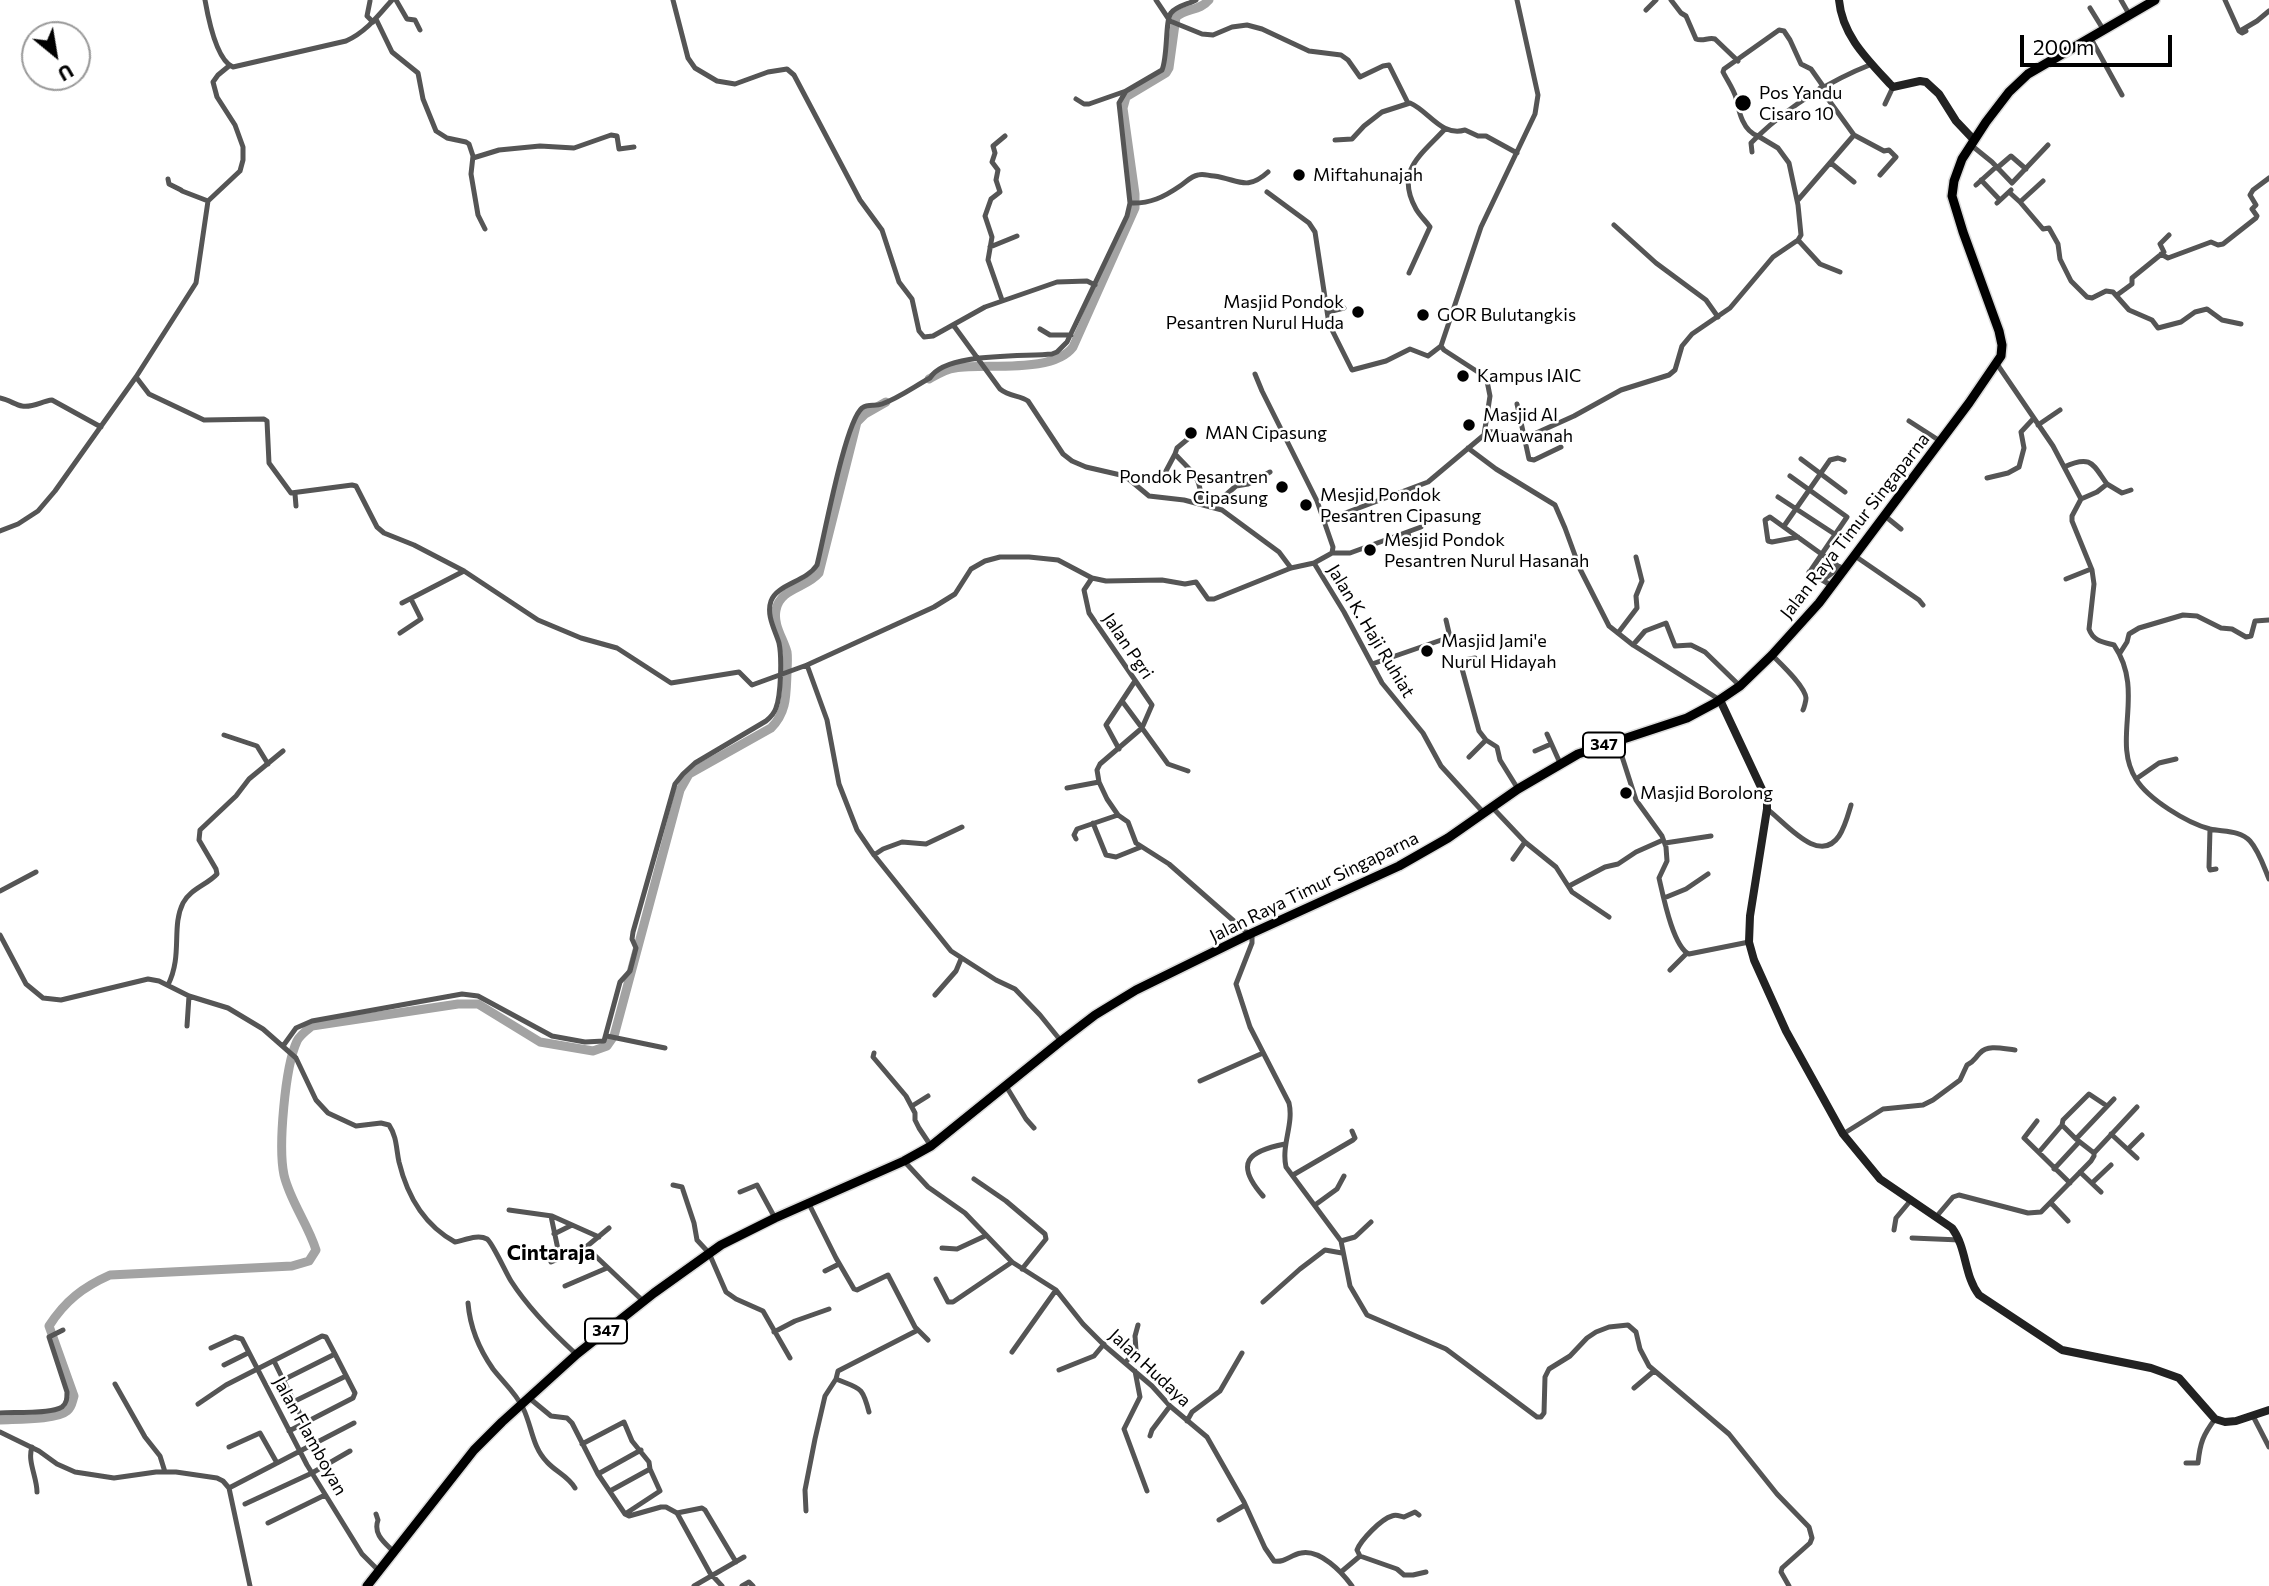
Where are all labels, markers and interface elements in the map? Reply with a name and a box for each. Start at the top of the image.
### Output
north arrow [21,21,91,91]
scale bar [2024,21,2176,65]
text: 200 m [2033,34,2094,59]
text: U [54,59,77,86]
place label: Pos Yandu Cisaro 10 [1759,82,1842,124]
marker: Pos Yandu Cisaro 10 [1733,93,1753,113]
place label: Miftahunajah [1313,164,1423,186]
marker: Miftahunajah [1291,167,1307,183]
place label: Masjid Pondok Pesantren Nurul Huda [1166,291,1344,334]
marker: Masjid Pondok Pesantren Nurul Huda [1350,304,1366,320]
place label: GOR Bulutangkis [1437,304,1576,326]
marker: GOR Bulutangkis [1415,307,1431,323]
place label: Kampus IAIC [1477,365,1581,387]
marker: Kampus IAIC [1455,368,1471,384]
place label: Masjid Al Muawanah [1483,404,1573,446]
marker: Masjid Al Muawanah [1461,417,1477,433]
place label: MAN Cipasung [1205,422,1327,444]
marker: MAN Cipasung [1183,425,1199,441]
street label: Jalan Raya Timur Singaparna [1776,429,1934,623]
place label: Pondok Pesantren Cipasung [1119,466,1268,508]
marker: Pondok Pesantren Cipasung [1274,479,1290,495]
place label: Mesjid Pondok Pesantren Cipasung [1320,484,1481,526]
marker: Mesjid Pondok Pesantren Cipasung [1298,497,1314,513]
place label: Mesjid Pondok Pesantren Nurul Hasanah [1384,529,1589,572]
marker: Mesjid Pondok Pesantren Nurul Hasanah [1362,542,1378,558]
street label: Jalan K. Haji Ruhiat [1323,561,1419,701]
street label: Jalan Pgri [1098,609,1158,683]
place label: Masjid Jami'e Nurul Hidayah [1441,630,1556,672]
marker: Masjid Jami'e Nurul Hidayah [1419,643,1435,659]
road number: 347 [1583,732,1625,758]
place label: Masjid Borolong [1640,782,1773,804]
marker: Masjid Borolong [1618,785,1634,801]
street label: Jalan Raya Timur Singaparna [1206,827,1422,947]
district label: Cintaraja [507,1240,595,1266]
road number: 347 [585,1318,627,1344]
street label: Jalan Hudaya [1105,1325,1195,1411]
street label: Jalan Flamboyan [268,1373,352,1499]

